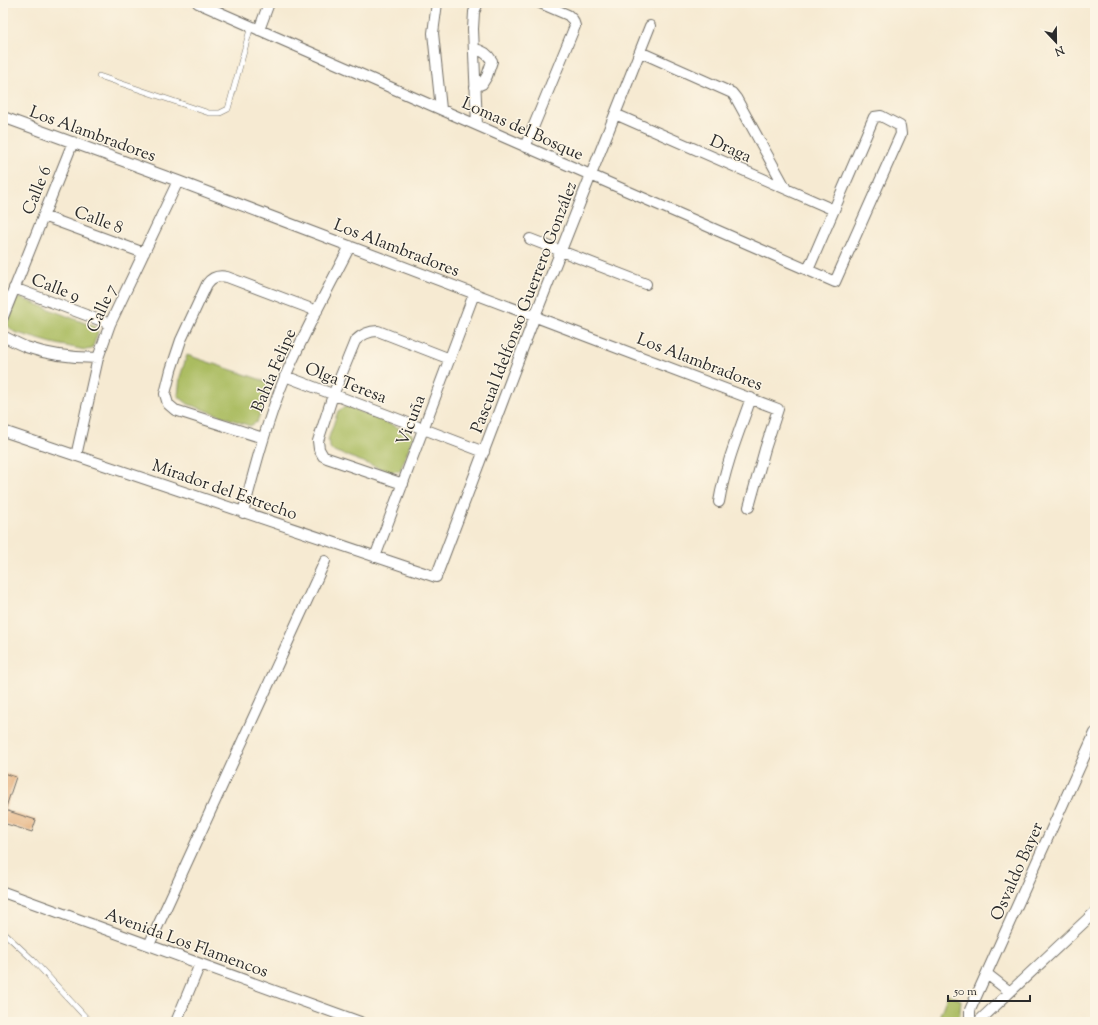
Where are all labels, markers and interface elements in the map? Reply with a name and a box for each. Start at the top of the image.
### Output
north arrow [1036,22,1076,62]
text: N [1052,41,1067,59]
street label: Lomas del Bosque [457,92,587,167]
street label: Los Alambradores [26,101,159,169]
street label: Draga [705,130,755,170]
street label: Calle 6 [17,163,58,219]
street label: Pascual Idelfonso Guerrero González [466,178,584,437]
street label: Calle 8 [70,201,126,241]
street label: Los Alambradores [330,214,463,284]
street label: Calle 9 [27,269,83,309]
street label: Calle 7 [82,280,124,337]
street label: Bahía Felipe [246,325,303,416]
street label: Los Alambradores [633,328,766,398]
street label: Olga Teresa [301,357,390,411]
street label: Vicuña [391,392,433,450]
street label: Mirador del Estrecho [148,455,300,527]
street label: Osvaldo Bayer [985,818,1051,925]
street label: Avenida Los Flamencos [101,903,272,985]
scale bar [948,977,1030,1003]
text: 50 m [953,983,977,1001]

